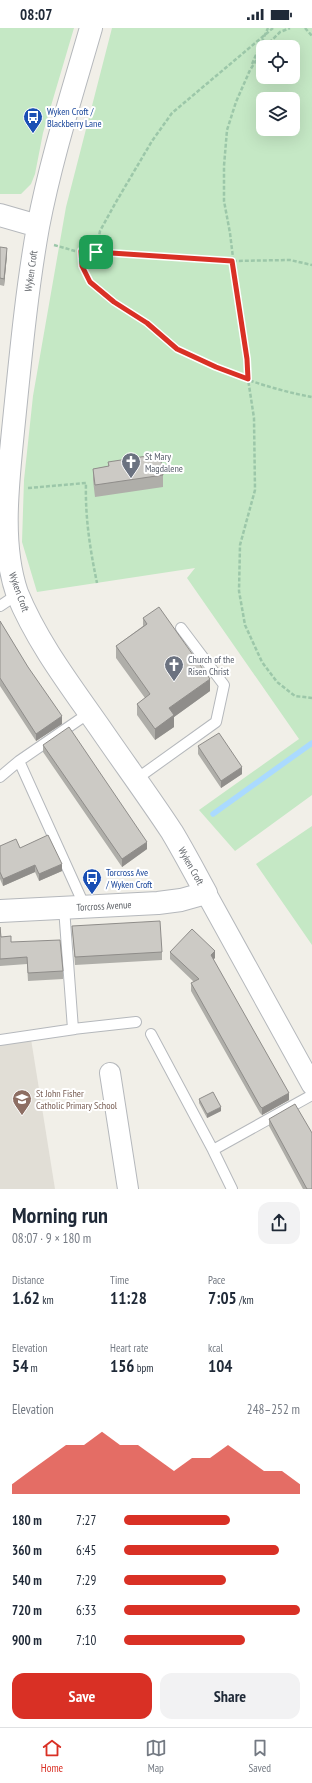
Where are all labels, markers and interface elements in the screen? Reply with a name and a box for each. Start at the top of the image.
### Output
text: 08:07 [20,5,52,24]
map controls [256,40,300,136]
button: locate [256,40,300,84]
button: layers [256,92,300,136]
place label: Wyken Croft / Blackberry Lane [47,105,102,130]
bus stop icon: Wyken Croft / Blackberry Lane [22,106,44,134]
pin [79,235,113,269]
icon: arrive [85,241,107,263]
street label: Wyken Croft [22,249,40,292]
place label: St Mary Magdalene [145,450,183,475]
church icon: St Mary Magdalene [120,451,142,479]
street label: Wyken Croft [6,570,32,614]
place label: Church of the Risen Christ [188,653,234,678]
church icon: Church of the Risen Christ [163,654,185,682]
street label: Wyken Croft [175,845,207,887]
place label: Torcross Ave / Wyken Croft [105,866,153,891]
bus stop icon: Torcross Ave / Wyken Croft [81,867,103,895]
street label: Torcross Avenue [76,898,132,914]
place label: St John Fisher Catholic Primary School [36,1087,118,1112]
school or university icon: St John Fisher Catholic Primary School [11,1088,33,1116]
text: Morning run [12,1201,108,1229]
button: share [258,1202,300,1244]
text: 08:07 · 9 × 180 m [12,1230,91,1247]
text: Distance [12,1273,44,1287]
text: Time [110,1273,129,1287]
text: Pace [208,1273,225,1287]
text: 1.62 [12,1287,40,1309]
text: 11:28 [110,1287,147,1309]
text: 7:05 [208,1287,237,1309]
text: km [40,1293,54,1307]
text: /km [237,1293,254,1307]
text: Elevation [12,1341,47,1355]
text: Heart rate [110,1341,148,1355]
text: kcal [208,1341,223,1355]
text: 54 [12,1355,28,1377]
text: 156 [110,1355,134,1377]
text: 104 [208,1355,232,1377]
text: m [28,1361,38,1375]
text: bpm [134,1361,153,1375]
text: Elevation [12,1401,54,1418]
text: 248–252 m [247,1401,300,1418]
text: 180 m [12,1512,42,1529]
text: 7:27 [76,1512,96,1529]
text: 360 m [12,1542,42,1559]
text: 6:45 [76,1542,96,1559]
text: 540 m [12,1572,42,1589]
text: 7:29 [76,1572,96,1589]
text: 720 m [12,1602,42,1619]
text: 6:33 [76,1602,96,1619]
text: 900 m [12,1632,42,1649]
text: 7:10 [76,1632,96,1649]
button: Save [12,1673,152,1719]
button: Share [160,1673,300,1719]
tab: Home [41,1737,63,1775]
tab: Map [145,1737,167,1775]
tab: Saved [248,1737,271,1775]

